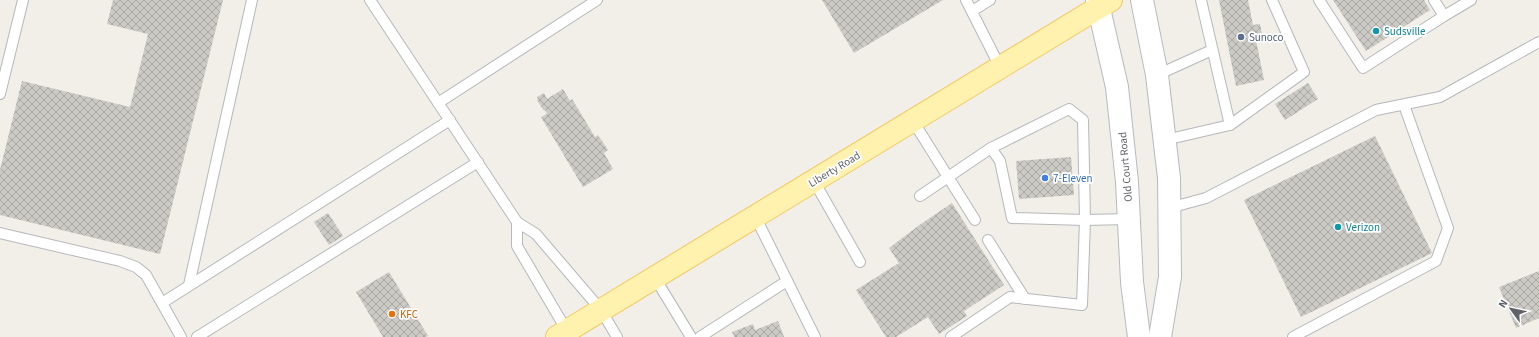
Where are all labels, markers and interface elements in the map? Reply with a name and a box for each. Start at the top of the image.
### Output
place label: Sudsville [1384,24,1426,39]
marker: Sudsville [1371,26,1381,36]
place label: Sunoco [1249,30,1284,45]
marker: Sunoco [1236,32,1246,42]
street label: Old Court Road [1115,131,1136,202]
street label: Liberty Road [806,148,863,191]
place label: 7-Eleven [1053,171,1093,186]
marker: 7-Eleven [1040,173,1050,183]
place label: Verizon [1346,220,1380,235]
marker: Verizon [1333,222,1343,232]
north arrow [1491,289,1531,329]
text: N [1495,297,1511,311]
place label: KFC [400,307,418,322]
marker: KFC [387,309,397,319]

